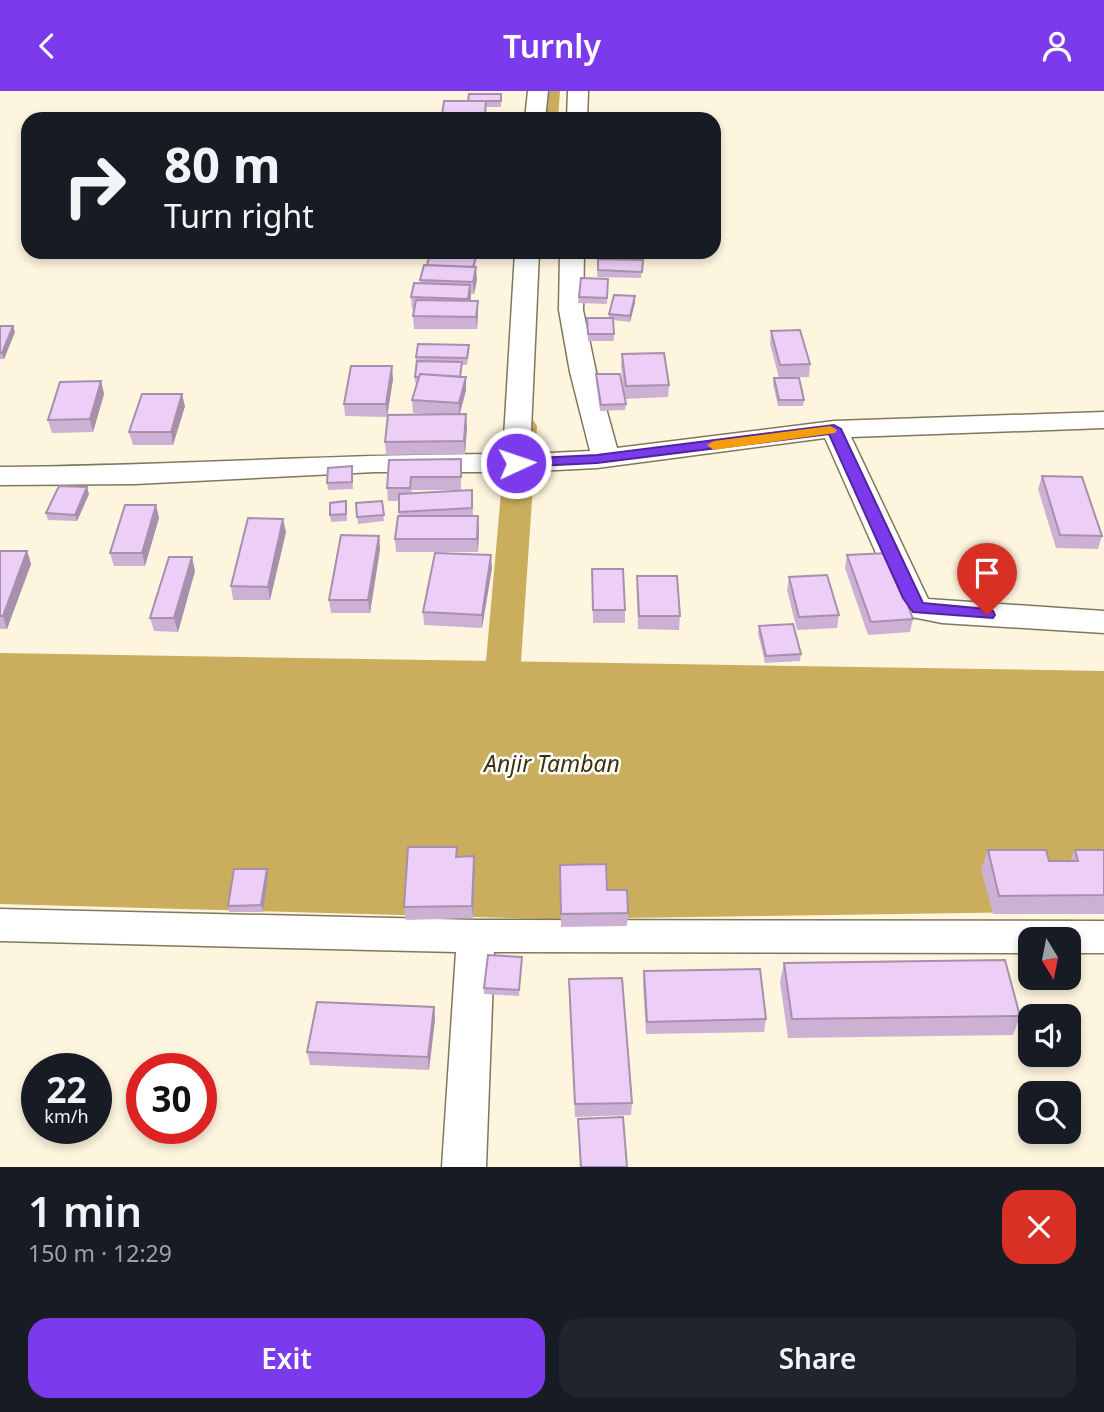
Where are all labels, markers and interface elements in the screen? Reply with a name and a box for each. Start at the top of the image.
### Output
text: Turnly [503,24,601,67]
icon: back [28,27,66,65]
icon: person [1038,27,1076,65]
text: 80 m [164,131,281,197]
icon: right [49,140,140,231]
text: Turn right [164,194,314,237]
position arrow [479,426,553,500]
pin [957,543,1017,615]
icon: arrive [968,554,1006,592]
water label: Anjir Tamban [482,747,620,779]
north arrow [1018,927,1082,991]
map controls [1018,927,1081,1144]
button: sound [1018,1004,1081,1067]
speed limit sign: 30 [126,1053,217,1144]
text: 22 [46,1066,87,1113]
button: search [1018,1081,1081,1144]
text: km/h [44,1104,89,1128]
text: 1 min [28,1182,142,1239]
button: close [1002,1190,1076,1264]
text: 150 m · 12:29 [28,1237,172,1269]
button: Exit [28,1318,545,1398]
button: Share [559,1318,1076,1398]

